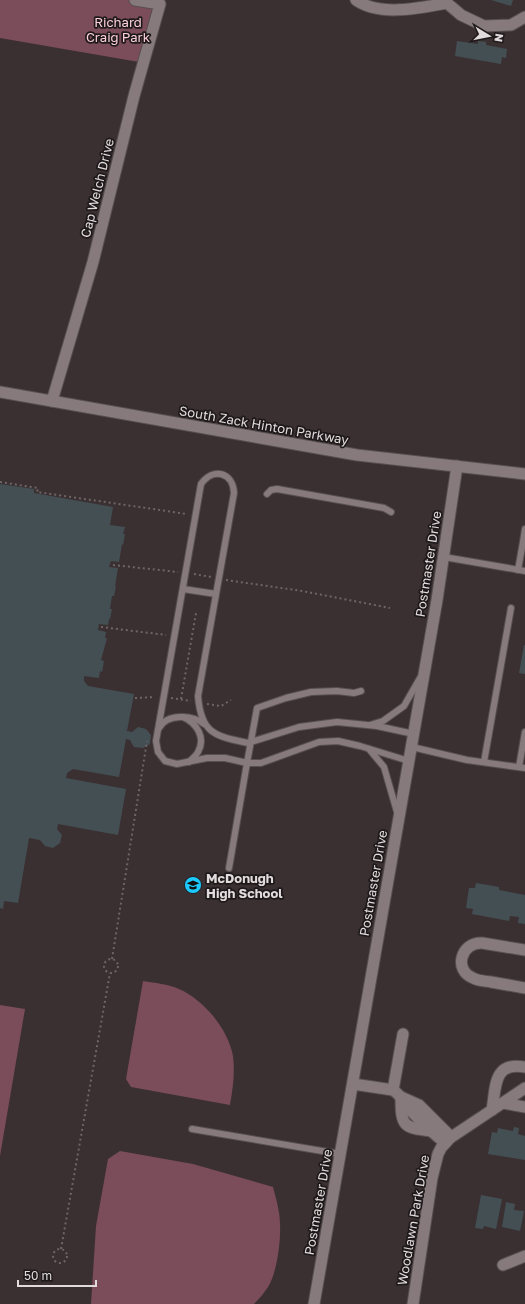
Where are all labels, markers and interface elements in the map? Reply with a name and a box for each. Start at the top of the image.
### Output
park label: Richard Craig Park [86,14,151,45]
north arrow [469,16,509,56]
text: N [492,33,506,43]
street label: Cap Welch Drive [77,137,117,239]
street label: South Zack Hinton Parkway [178,402,351,448]
street label: Postmaster Drive [412,510,444,618]
street label: Postmaster Drive [356,829,390,937]
place label: McDonugh High School [206,870,283,901]
school or university icon: McDonugh High School [183,875,203,895]
street label: Postmaster Drive [301,1148,335,1256]
street label: Woodlawn Park Drive [394,1153,432,1287]
scale bar [18,1262,96,1288]
text: 50 m [24,1268,52,1283]

